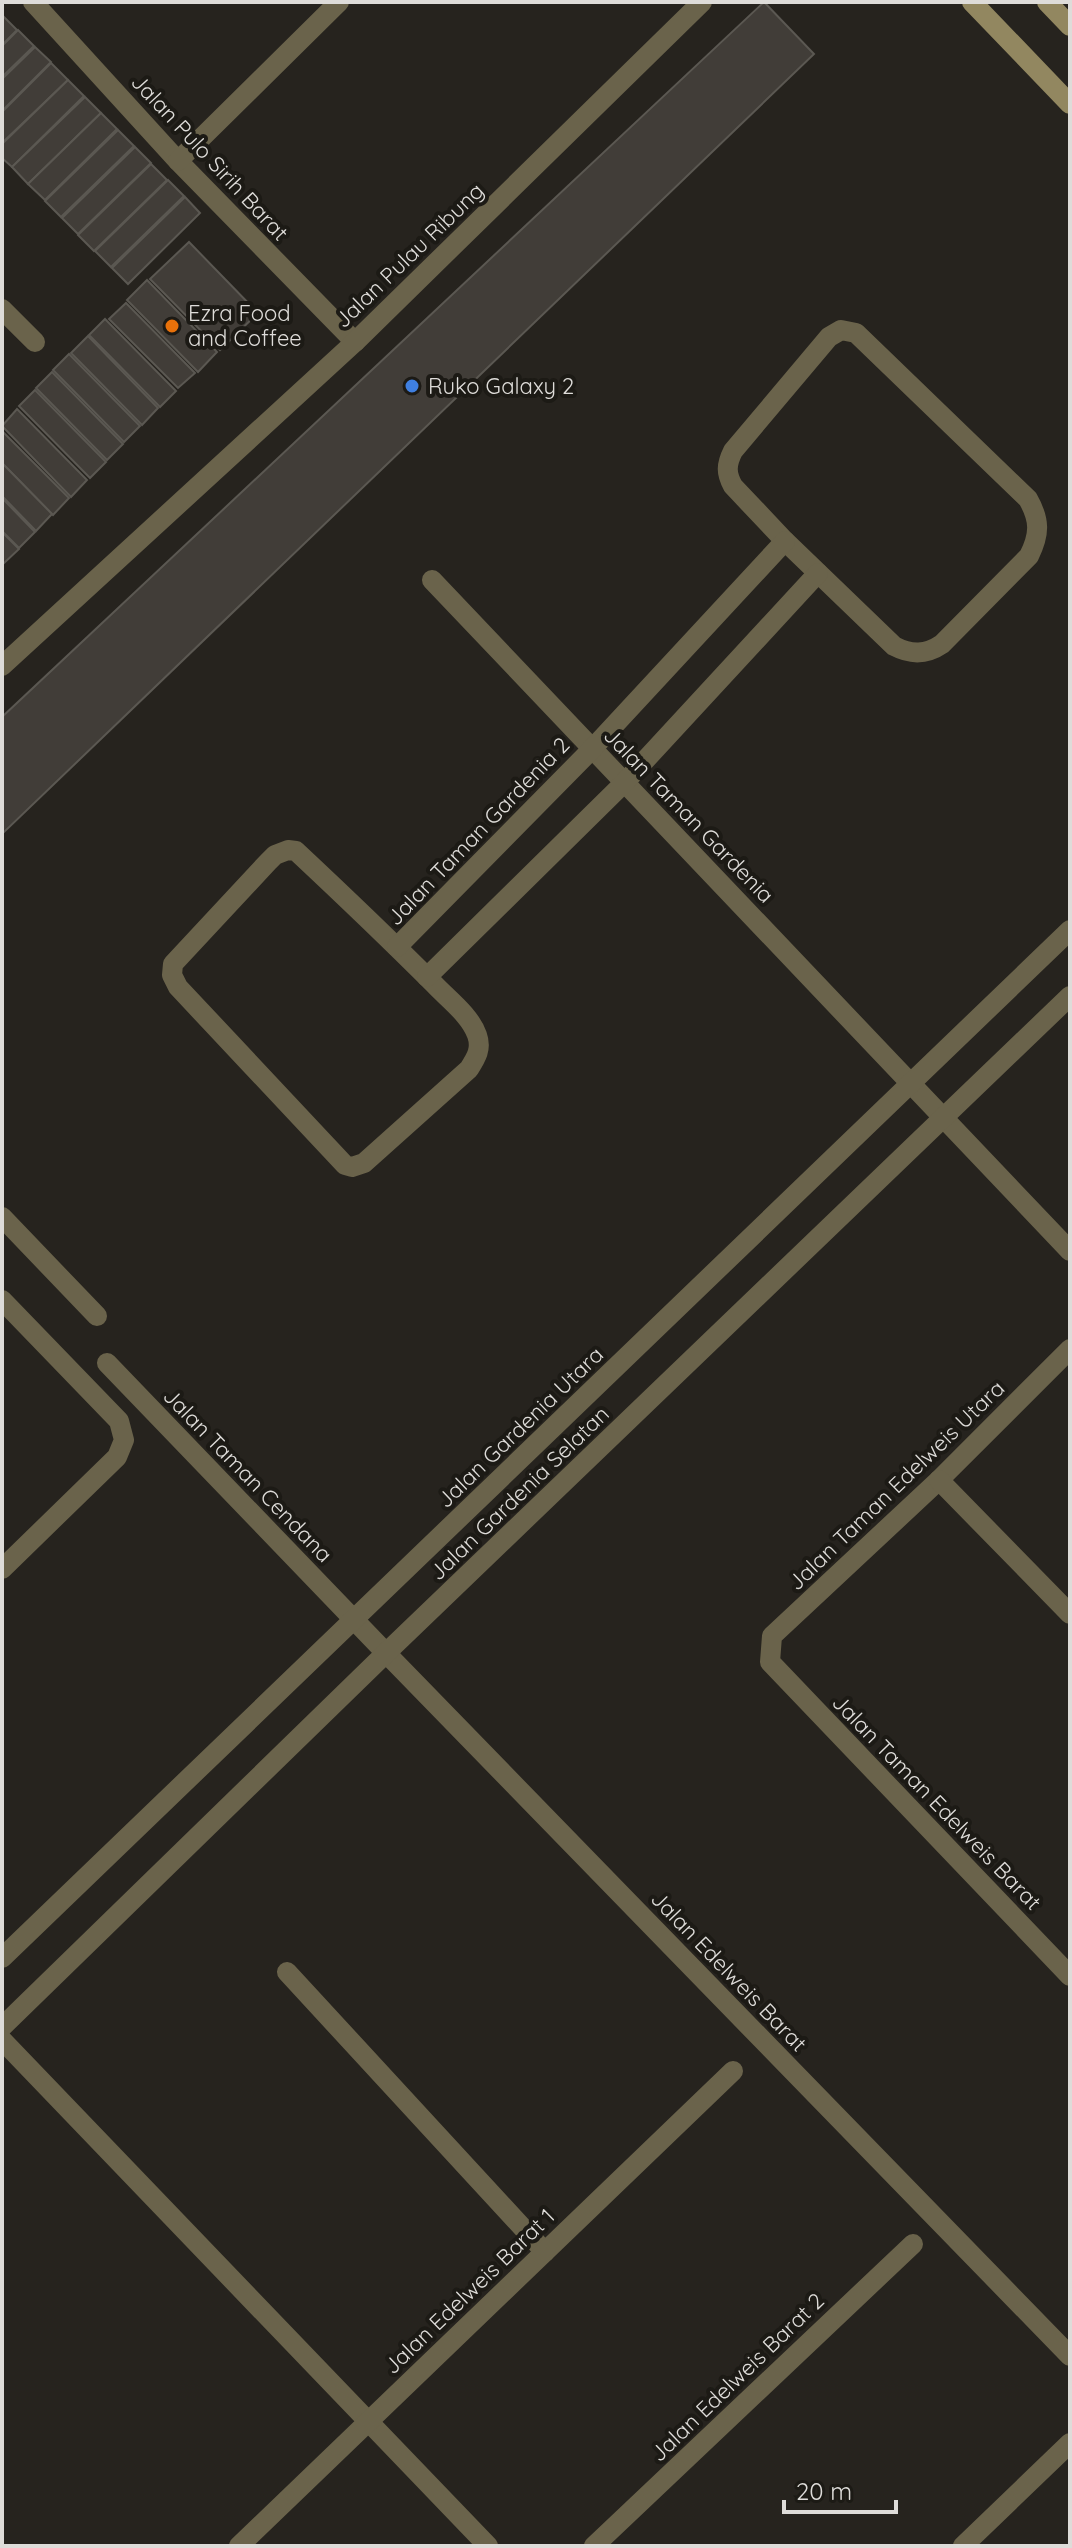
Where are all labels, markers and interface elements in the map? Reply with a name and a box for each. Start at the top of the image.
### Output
street label: Jalan Pulo Sirih Barat [125,68,295,246]
street label: Jalan Pulau Ribung [328,177,490,333]
place label: Ezra Food and Coffee [188,299,302,352]
marker: Ezra Food and Coffee [163,317,181,335]
place label: Ruko Galaxy 2 [428,372,574,400]
marker: Ruko Galaxy 2 [403,377,421,395]
street label: Jalan Taman Gardenia [598,721,780,909]
street label: Jalan Taman Gardenia 2 [381,731,575,931]
street label: Jalan Gardenia Utara [431,1340,609,1514]
street label: Jalan Taman Edelweis Utara [782,1374,1010,1596]
street label: Jalan Taman Cendana [157,1382,339,1568]
street label: Jalan Gardenia Selatan [423,1400,615,1586]
street label: Jalan Taman Edelweis Barat [827,1688,1047,1916]
street label: Jalan Edelweis Barat [645,1885,813,2057]
street label: Jalan Edelweis Barat 1 [378,2202,560,2380]
street label: Jalan Edelweis Barat 2 [644,2287,830,2467]
scale bar [784,2464,896,2514]
text: 20 m [796,2476,852,2506]

